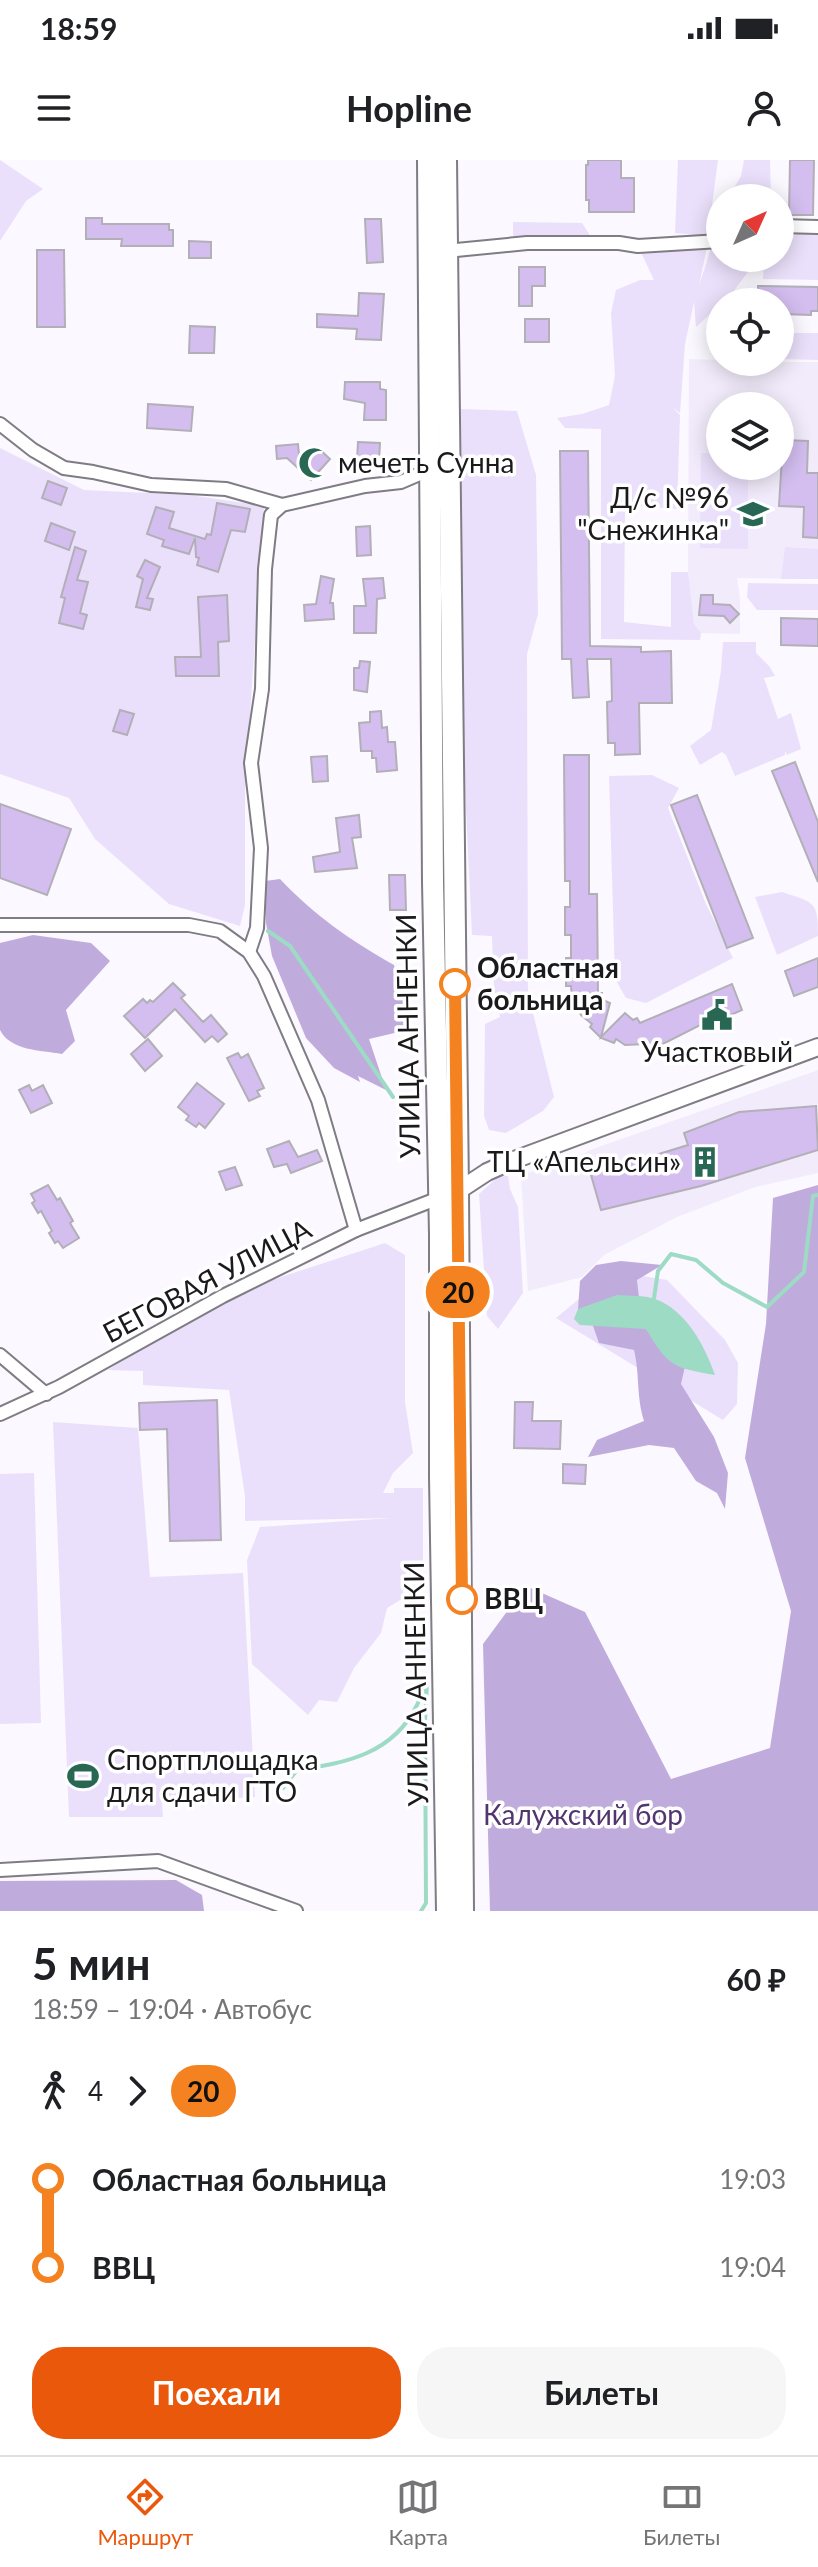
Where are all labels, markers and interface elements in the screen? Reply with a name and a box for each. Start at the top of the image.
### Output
text: 18:59 [40,10,117,46]
icon: menu [32,86,76,130]
text: Hopline [346,86,472,130]
icon: person [742,86,786,130]
north arrow [706,184,794,272]
map controls [706,184,794,480]
button: locate [706,288,794,376]
button: layers [706,392,794,480]
place label: мечеть Сунна [338,445,514,479]
mosque icon: мечеть Сунна [297,446,331,480]
place label: Д/с №96 "Снежинка" [577,480,729,546]
school or university icon: Д/с №96 "Снежинка" [736,497,770,531]
street label: УЛИЦА АННЕНКИ [388,913,426,1159]
place label: Областная больница [477,950,619,1016]
marker: Областная больница [440,969,470,999]
public building icon: Участковый [700,998,734,1032]
place label: Участковый [641,1034,793,1068]
place label: ТЦ «Апельсин» [487,1144,681,1178]
building icon: ТЦ «Апельсин» [688,1145,722,1179]
street label: БЕГОВАЯ УЛИЦА [97,1211,317,1349]
line badge: 20 [422,1266,494,1318]
text: 20 [442,1275,474,1309]
street label: УЛИЦА АННЕНКИ [396,1561,434,1807]
place label: ВВЦ [484,1581,543,1615]
marker: ВВЦ [447,1584,477,1614]
place label: Спортплощадка для сдачи ГТО [107,1742,319,1808]
sports icon: Спортплощадка для сдачи ГТО [66,1759,100,1793]
park label: Калужский бор [483,1797,683,1831]
text: 5 мин [32,1937,150,1989]
text: 60 ₽ [726,1961,786,1997]
text: 18:59 – 19:04 · Автобус [32,1993,312,2025]
icon: walk [32,2069,76,2113]
icon: forward [115,2069,159,2113]
text: 20 [187,2074,220,2108]
text: 4 [88,2075,103,2107]
text: Областная больница [92,2161,387,2197]
text: 19:03 [719,2163,786,2195]
text: ВВЦ [92,2249,155,2285]
text: 19:04 [719,2251,786,2283]
button: Поехали [32,2347,401,2439]
button: Билеты [417,2347,786,2439]
tab: Маршрут [98,2475,193,2550]
tab: Карта [389,2475,448,2550]
tab: Билеты [643,2475,720,2550]

